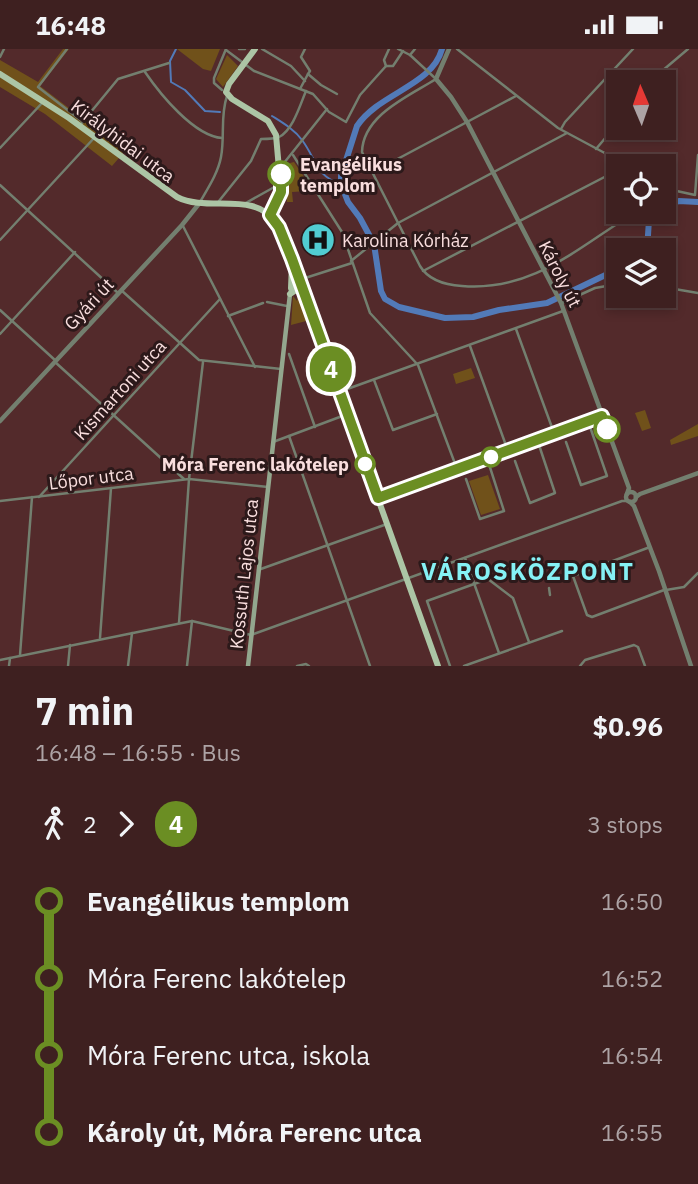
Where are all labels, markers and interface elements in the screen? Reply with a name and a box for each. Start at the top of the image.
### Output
text: 16:48 [35,8,106,42]
north arrow [606,70,676,140]
map controls [606,70,676,308]
street label: Királyhidai utca [66,94,180,188]
place label: Evangélikus templom [300,153,402,197]
button: locate [606,154,676,224]
marker: Evangélikus templom [268,161,294,187]
hospital icon: Karolina Kórház [299,221,337,259]
place label: Karolina Kórház [342,229,469,252]
street label: Károly út [533,237,587,311]
button: layers [606,238,676,308]
street label: Gyári út [59,273,119,335]
street label: Kismartoni utca [69,335,171,445]
line badge: 4 [308,346,354,392]
text: 4 [324,353,338,385]
unlabelled marker [594,416,620,442]
unlabelled marker [481,447,501,467]
place label: Móra Ferenc lakótelep [162,453,349,476]
marker: Móra Ferenc lakótelep [355,454,375,474]
street label: Lőpor utca [47,461,135,495]
street label: Kossuth Lajos utca [225,497,263,650]
district label: VÁROSKÖZPONT [421,555,635,587]
text: 7 min [35,686,134,735]
text: $0.96 [593,709,663,743]
text: 16:48 – 16:55 · Bus [35,737,241,767]
icon: walk [35,805,73,843]
icon: forward [107,805,145,843]
text: 4 [169,808,183,840]
text: 2 [83,809,97,839]
text: 3 stops [587,809,663,839]
text: Evangélikus templom [87,884,350,918]
text: 16:50 [601,886,663,916]
text: Móra Ferenc lakótelep [87,961,346,995]
text: 16:52 [601,963,663,993]
text: Móra Ferenc utca, iskola [87,1038,370,1072]
text: 16:54 [601,1040,663,1070]
text: Károly út, Móra Ferenc utca [87,1115,422,1149]
text: 16:55 [601,1117,663,1147]

